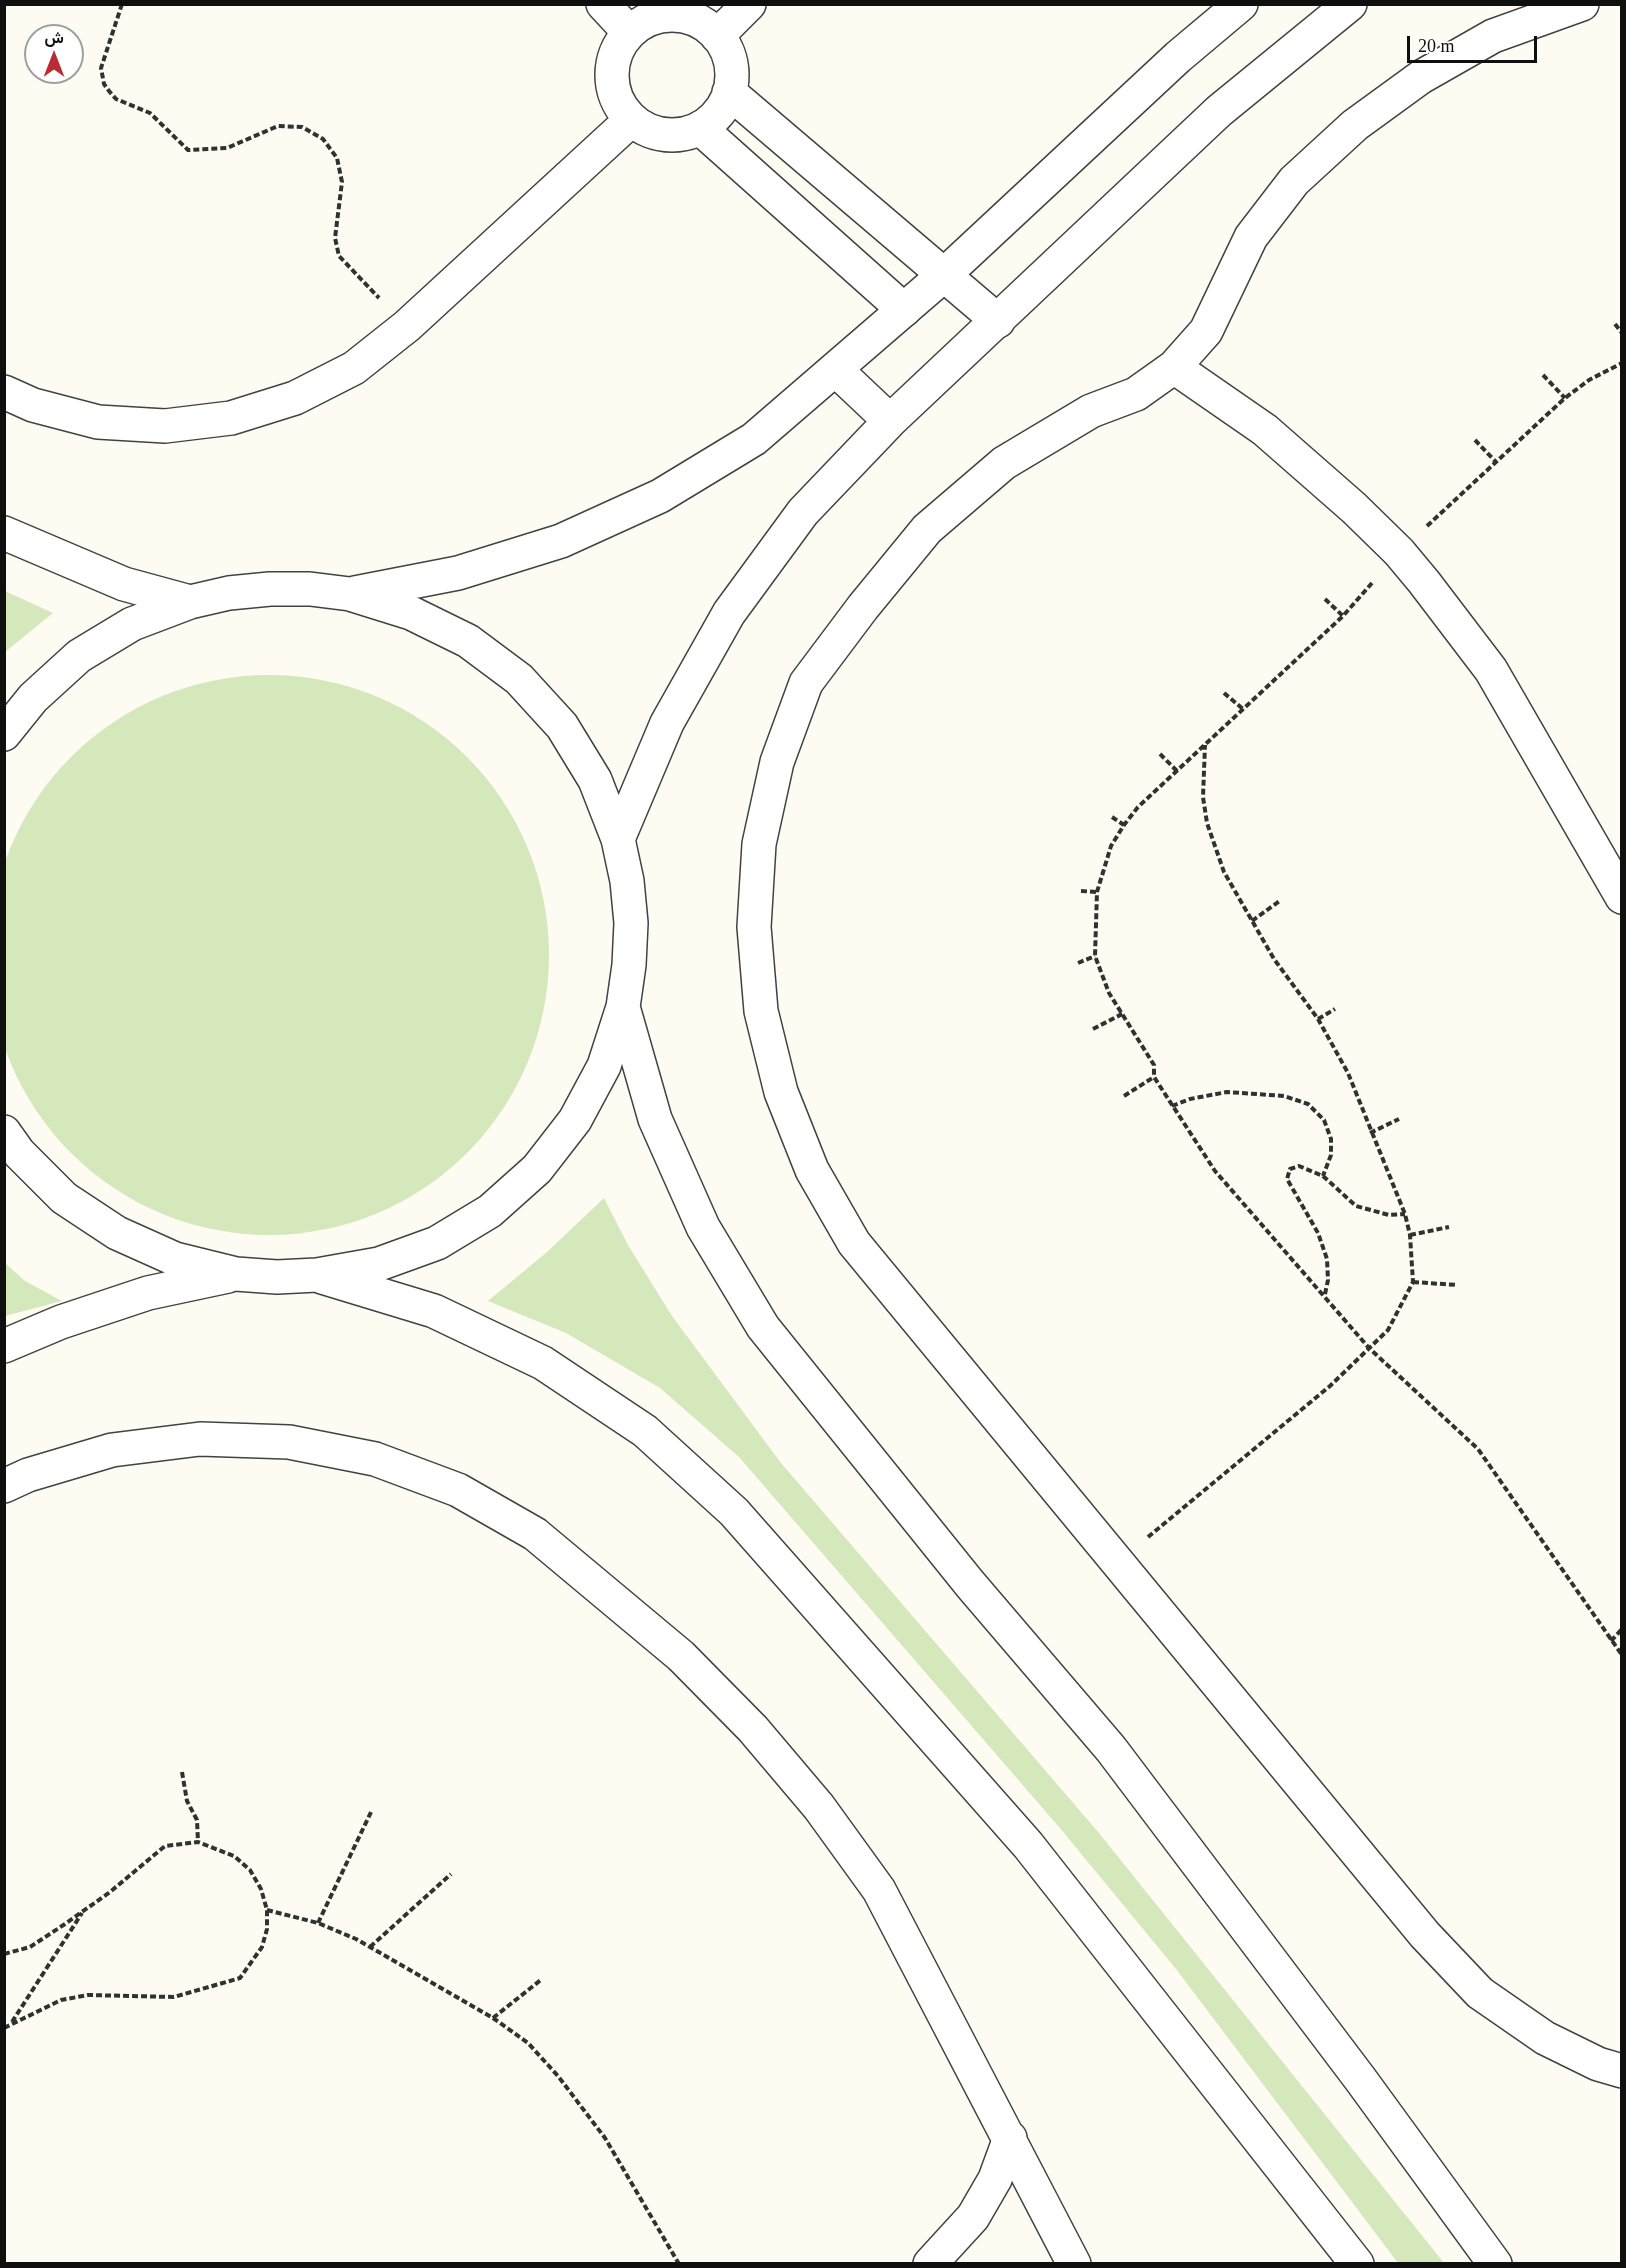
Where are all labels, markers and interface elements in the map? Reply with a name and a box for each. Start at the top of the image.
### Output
north arrow [24,24,84,84]
scale bar [1410,24,1540,62]
text: ش [44,29,64,46]
text: 20 m [1418,36,1455,56]

